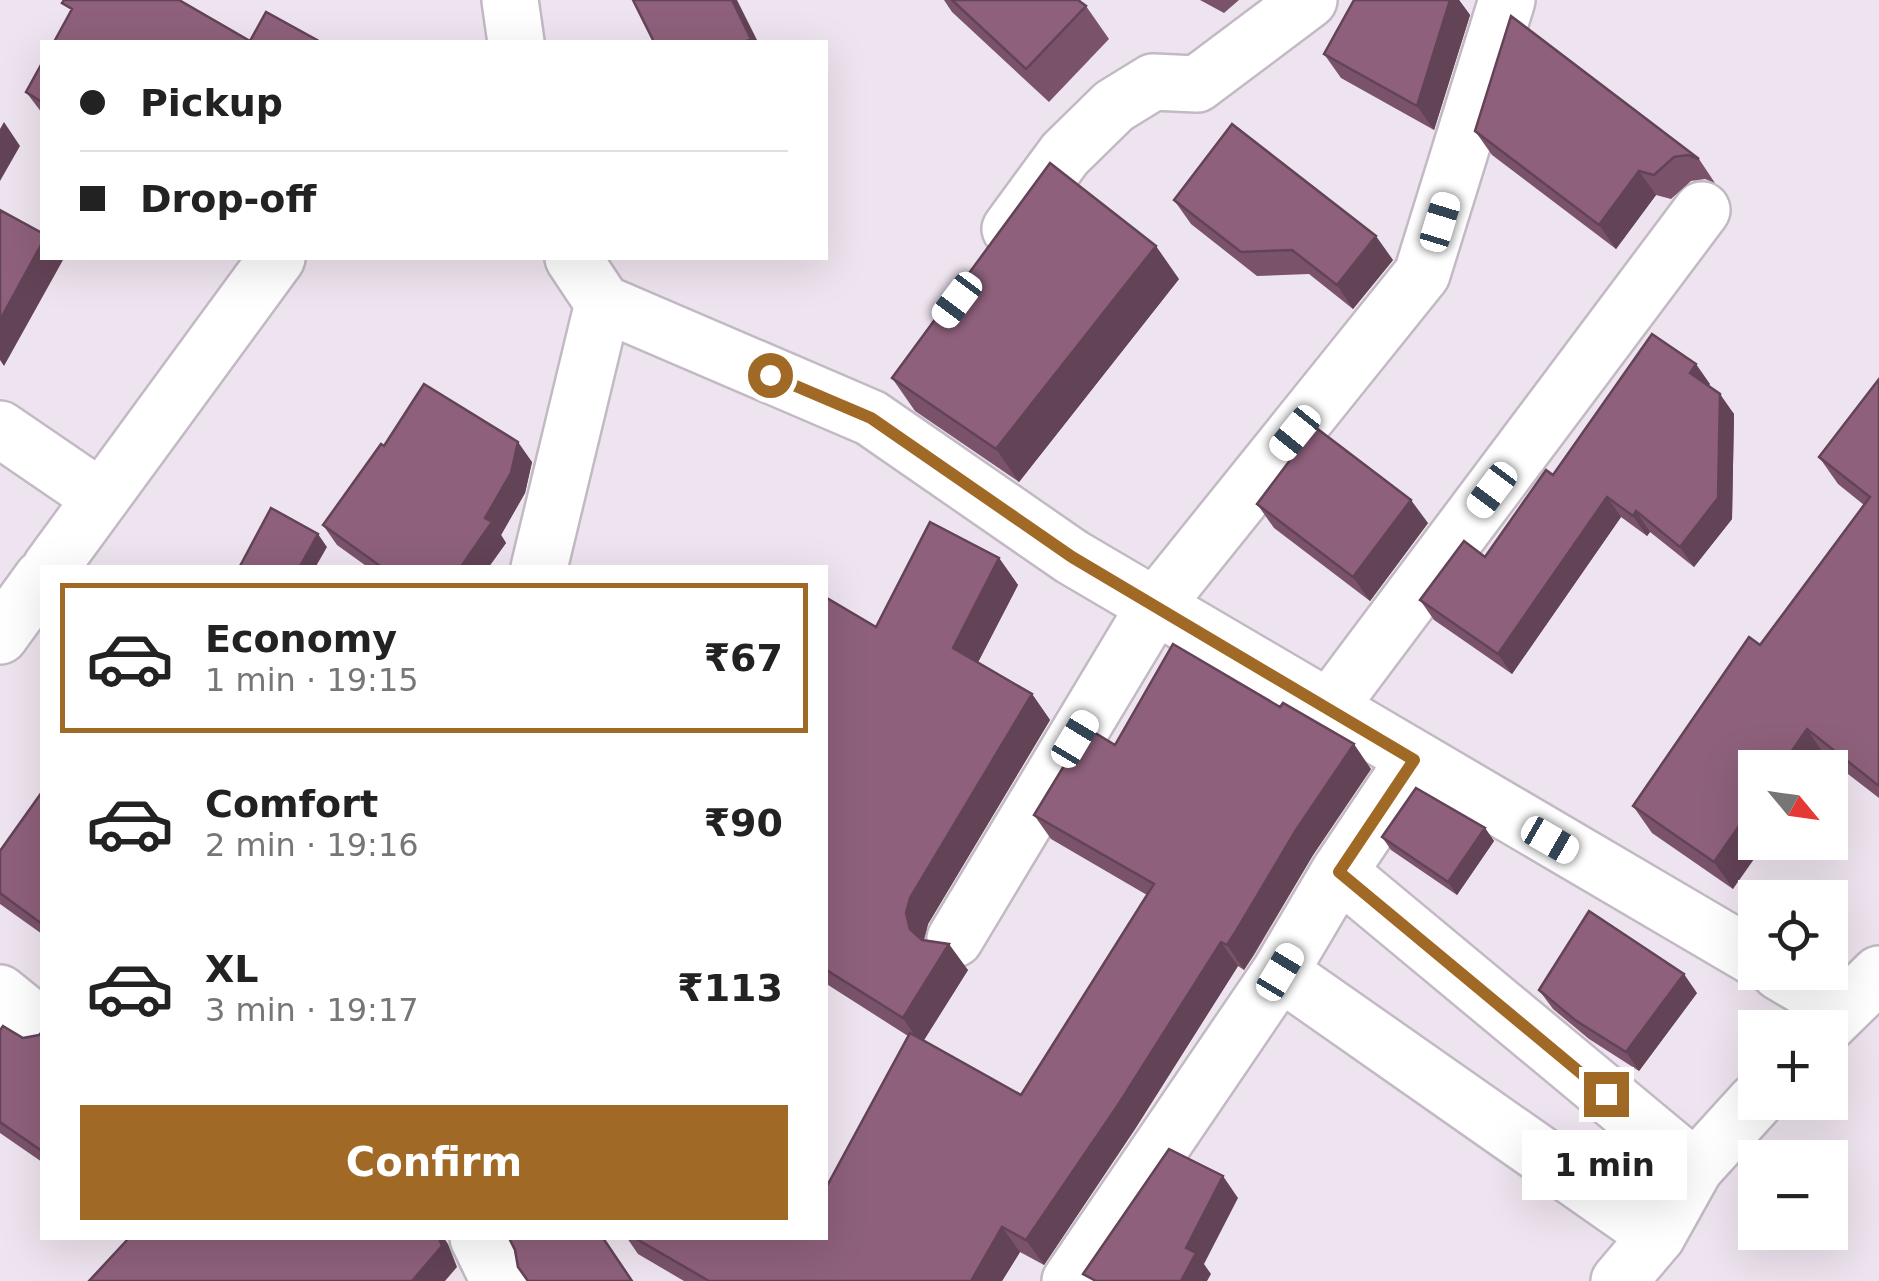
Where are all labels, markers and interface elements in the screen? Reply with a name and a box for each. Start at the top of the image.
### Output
text: Pickup [140,81,283,125]
text: Drop-off [140,177,316,221]
car [1417,189,1463,255]
car [927,267,987,333]
route start [748,353,793,398]
car [1264,400,1326,466]
car [1462,457,1522,523]
icon: car [85,613,175,703]
text: Economy [205,617,397,661]
text: ₹67 [704,636,783,680]
text: 1 min · 19:15 [205,661,419,699]
car [1047,706,1103,772]
north arrow [1738,750,1848,860]
map controls [1738,750,1848,1250]
icon: car [85,778,175,868]
text: Comfort [205,782,378,826]
text: ₹90 [704,801,783,845]
car [1517,812,1583,868]
text: 2 min · 19:16 [205,826,419,864]
button: locate [1738,880,1848,990]
car [1252,939,1308,1005]
icon: car [85,943,175,1033]
text: XL [205,947,259,991]
text: ₹113 [677,966,783,1010]
text: 3 min · 19:17 [205,991,419,1029]
button: + [1738,1010,1848,1120]
route end [1584,1072,1629,1117]
button: Confirm [80,1105,788,1220]
callout: 1 min [1524,1129,1688,1199]
button: − [1738,1140,1848,1250]
text: 1 min [1554,1146,1655,1184]

